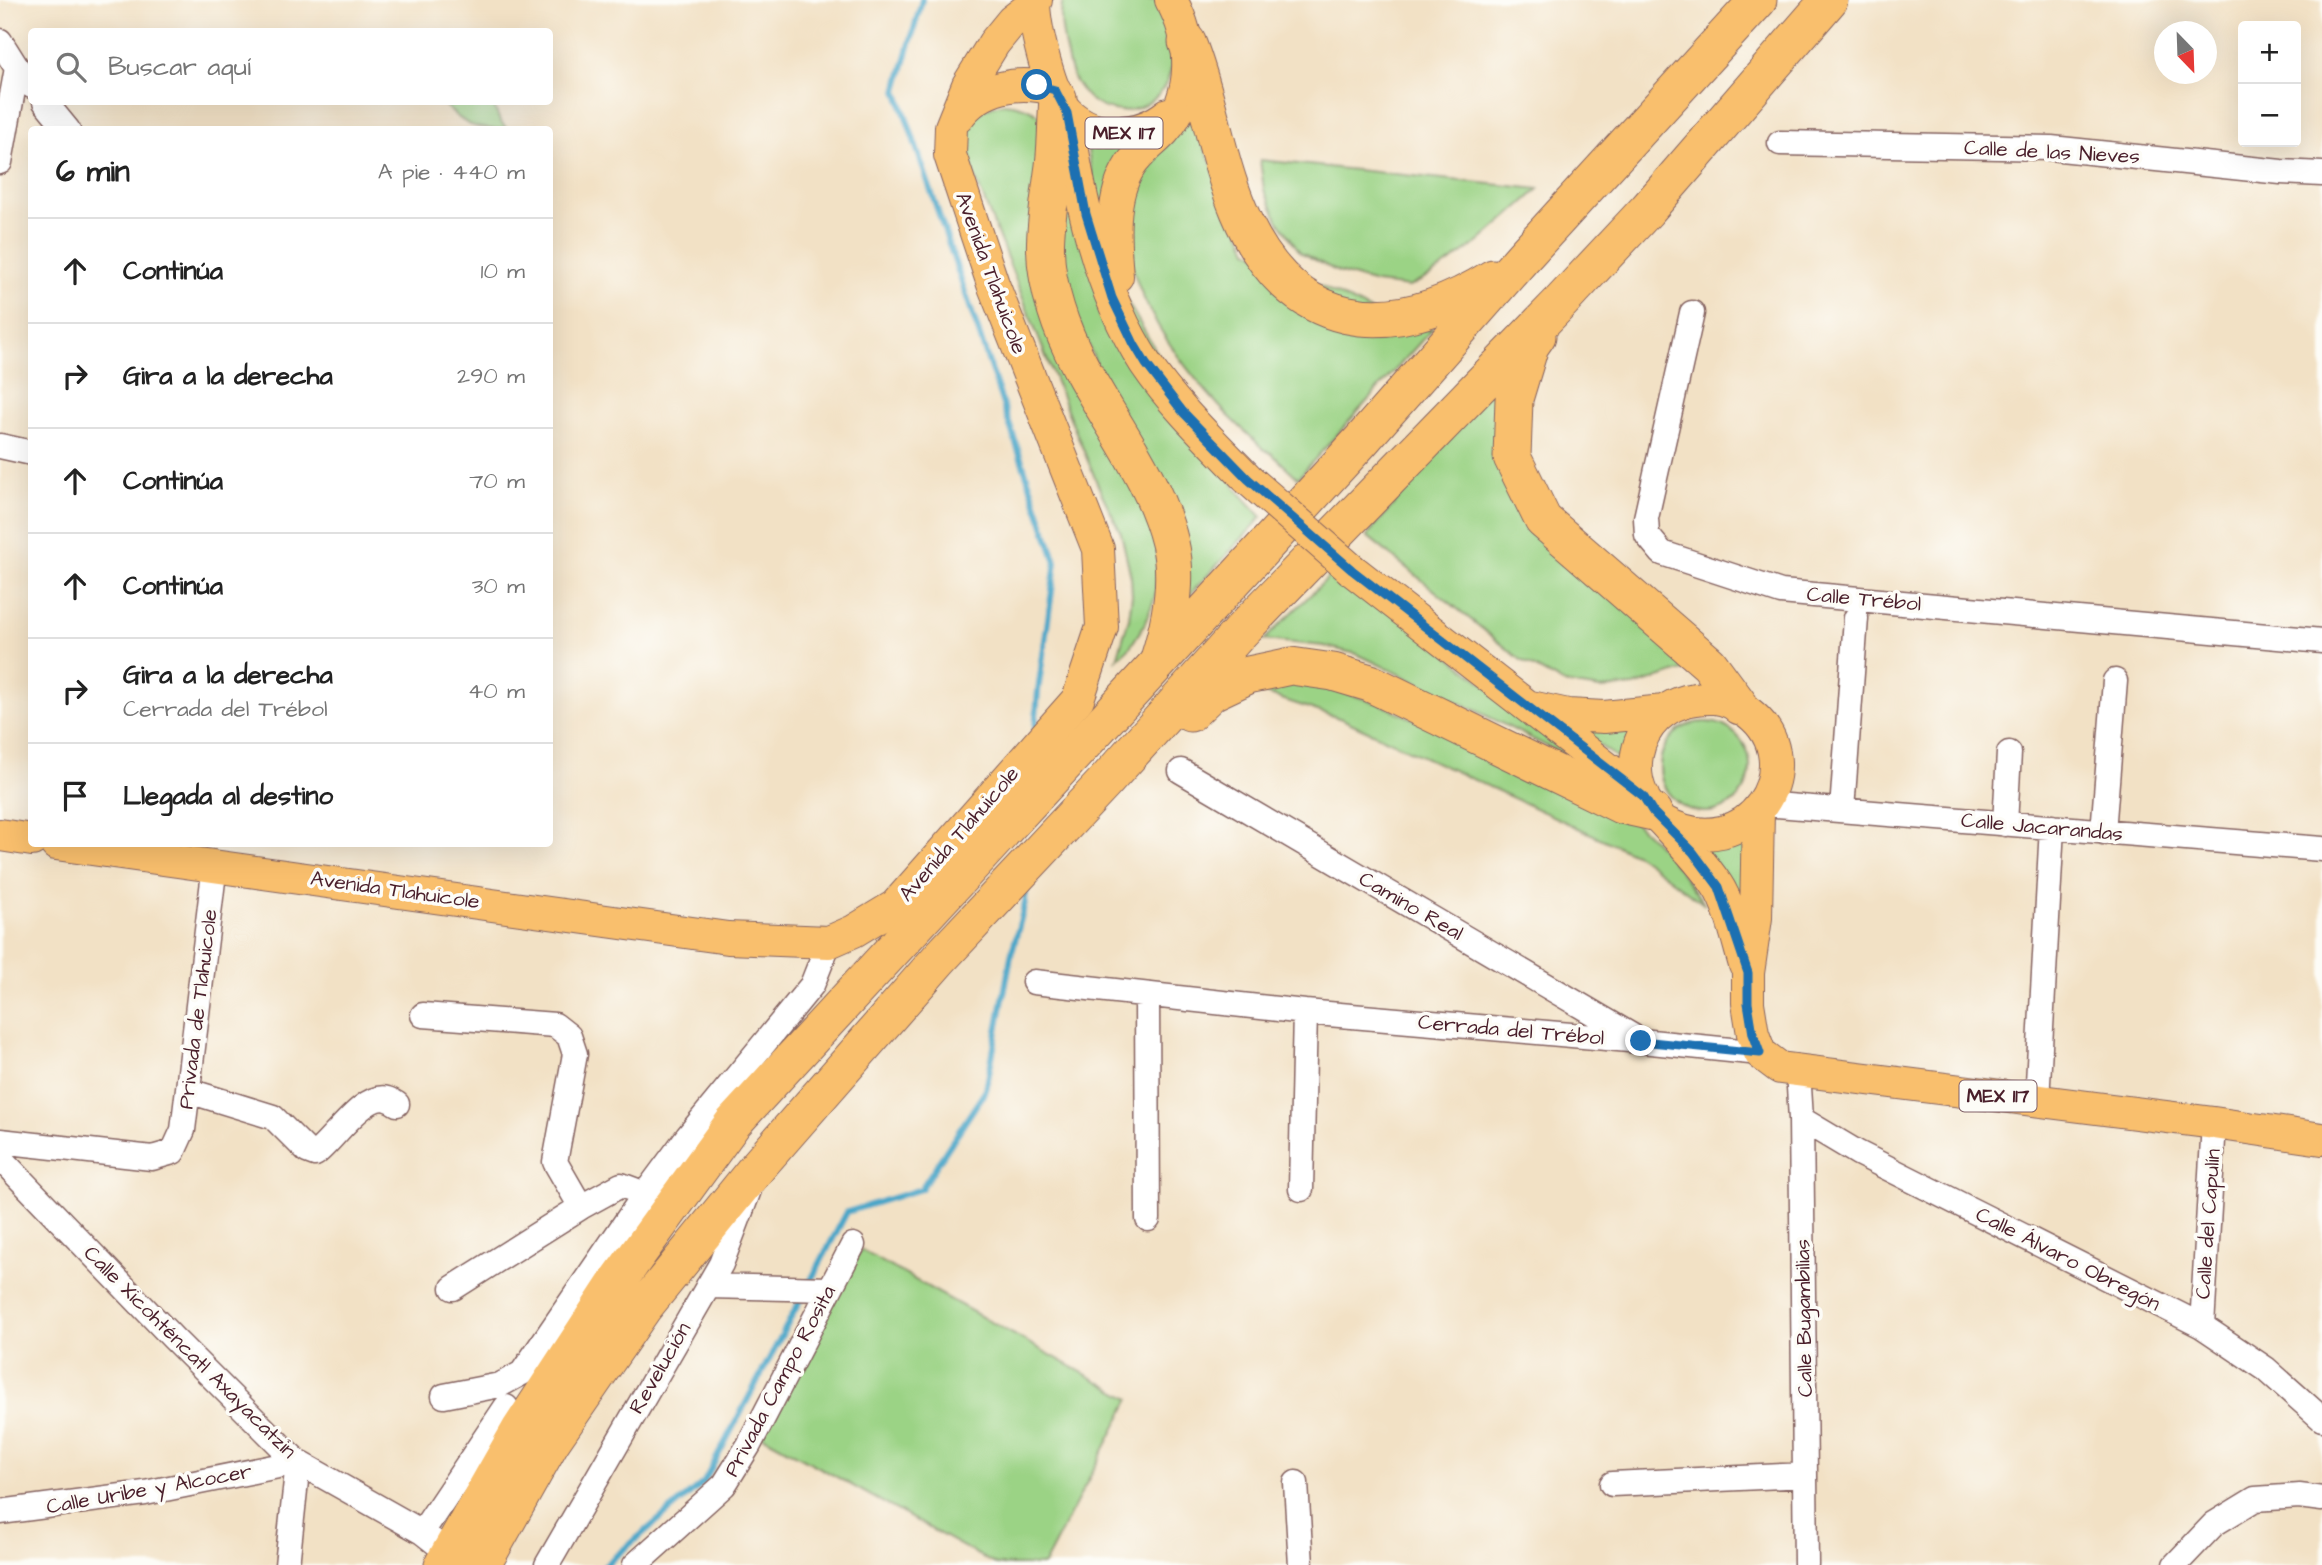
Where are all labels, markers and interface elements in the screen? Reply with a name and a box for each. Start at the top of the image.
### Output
north arrow [2154,21,2217,84]
map controls [2238,21,2301,147]
button: + [2238,21,2301,84]
search box [28,28,553,105]
icon: search [52,48,90,86]
text: Buscar aquí [108,49,251,85]
route start [1021,69,1052,100]
button: − [2238,84,2301,147]
road number: MEX 117 [1086,118,1162,148]
street label: Calle de las Nieves [1963,133,2141,171]
text: 6 min [56,151,130,193]
text: A pie · 440 m [378,156,525,188]
street label: Avenida Tlahuicole [948,188,1034,358]
icon: ahead [56,252,94,290]
text: Continúa [123,253,223,289]
text: 10 m [480,255,525,287]
icon: right [56,357,94,395]
text: Gira a la derecha [123,358,333,394]
text: 290 m [457,360,525,392]
icon: ahead [56,462,94,500]
text: Continúa [123,463,223,499]
text: 70 m [469,465,525,497]
icon: ahead [56,567,94,605]
text: Continúa [123,568,223,604]
text: 30 m [472,570,525,602]
street label: Calle Trébol [1806,580,1922,618]
text: Gira a la derecha [123,657,333,693]
icon: right [56,672,94,710]
text: 40 m [468,675,525,707]
text: Cerrada del Trébol [123,693,328,725]
street label: Avenida Tlahuicole [892,760,1026,908]
icon: arrive [56,777,94,815]
text: Llegada al destino [123,778,333,814]
street label: Calle Jacarandas [1960,805,2124,849]
street label: Avenida Tlahuicole [309,864,481,916]
street label: Camino Real [1353,864,1469,948]
street label: Privada de Tlahuicole [171,907,225,1111]
street label: Cerrada del Trébol [1417,1007,1605,1053]
route end [1625,1025,1656,1056]
road number: MEX 117 [1960,1080,2036,1112]
street label: Calle del Capulín [2188,1148,2229,1300]
street label: Calle Álvaro Obregón [1970,1200,2165,1320]
street label: Calle Xicohténcatl Axayacatzin [76,1239,303,1466]
street label: Calle Bugambilias [1788,1239,1822,1397]
street label: Privada Campo Rosita [717,1280,844,1482]
street label: Revelución [622,1317,698,1419]
street label: Calle Uribe y Alcocer [44,1457,255,1523]

